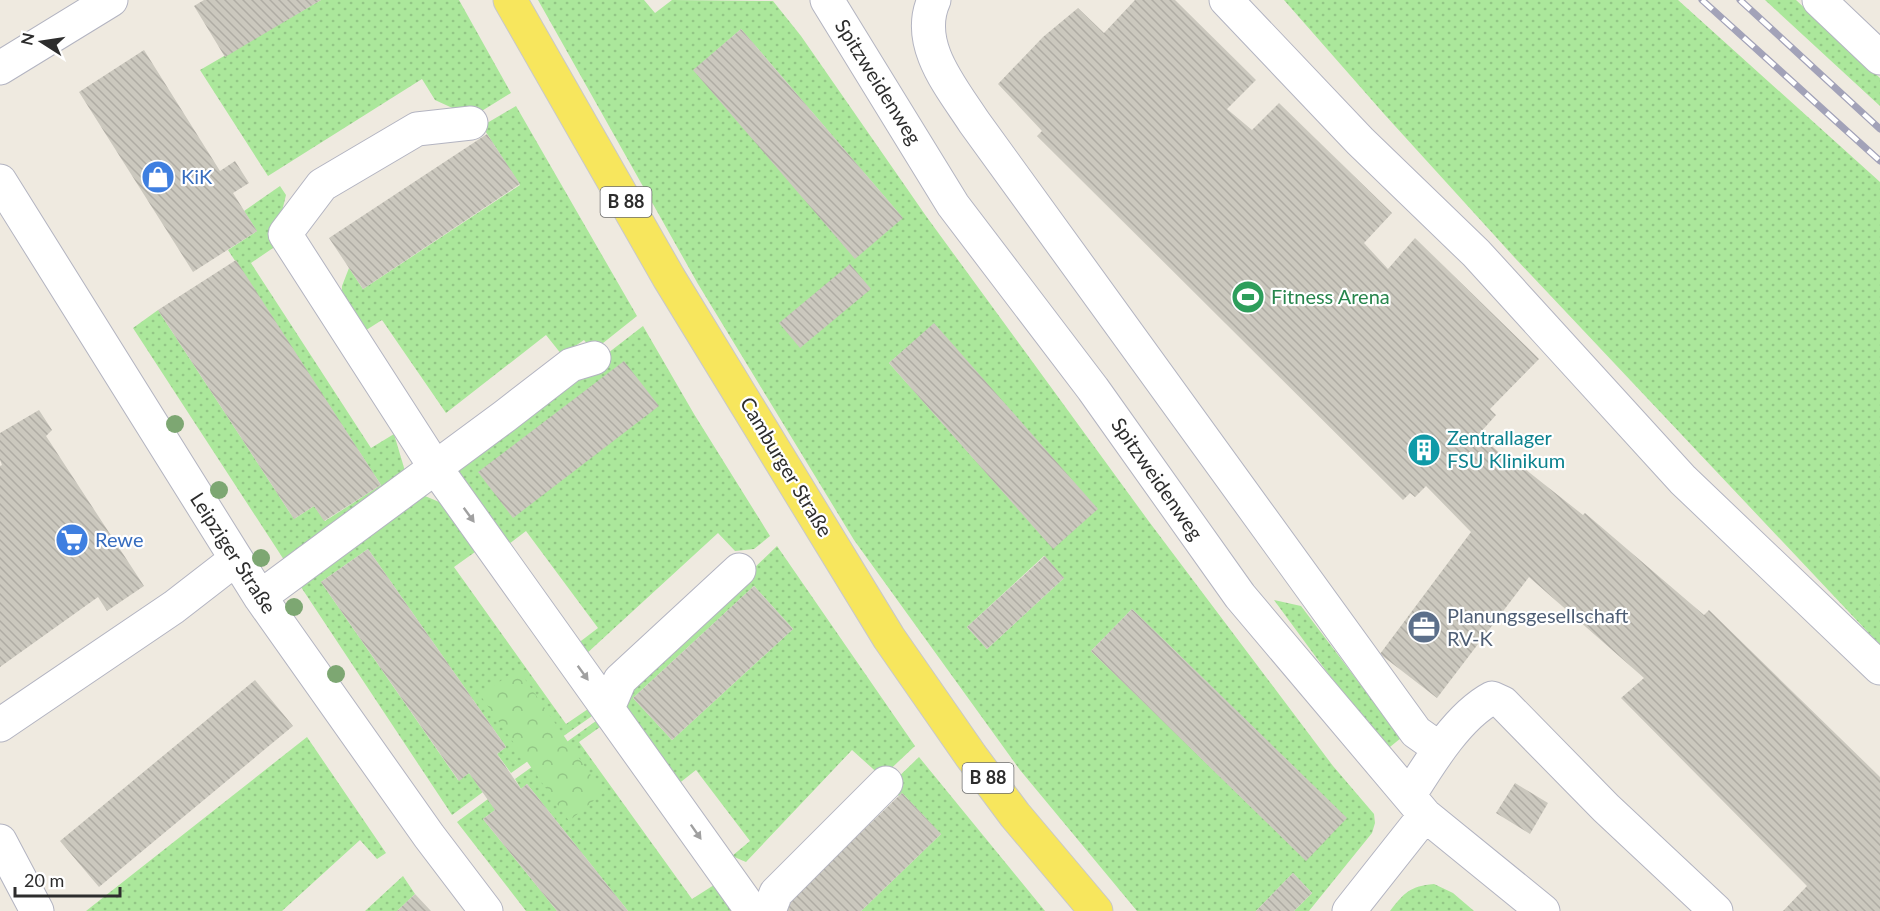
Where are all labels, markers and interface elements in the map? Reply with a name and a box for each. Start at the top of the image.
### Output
north arrow [12,12,72,72]
street label: Spitzweidenweg [831,14,927,149]
text: N [16,31,37,47]
shop icon: KiK [140,159,176,195]
place label: KiK [181,164,213,188]
road number: B 88 [600,187,652,217]
sports icon: Fitness Arena [1230,279,1266,315]
place label: Fitness Arena [1271,284,1390,308]
street label: Camburger Straße [736,392,838,541]
street label: Spitzweidenweg [1107,413,1209,544]
place label: Zentrallager FSU Klinikum [1447,425,1565,472]
building icon: Zentrallager FSU Klinikum [1406,432,1442,468]
street label: Leipziger Straße [186,487,282,617]
one-way arrow [463,506,475,522]
supermarket icon: Rewe [54,522,90,558]
place label: Rewe [95,527,143,551]
place label: Planungsgesellschaft RV-K [1447,603,1629,650]
office icon: Planungsgesellschaft RV-K [1406,609,1442,645]
one-way arrow [577,664,589,680]
road number: B 88 [962,763,1014,793]
one-way arrow [690,823,702,839]
scale bar [15,860,120,898]
text: 20 m [24,869,64,891]

